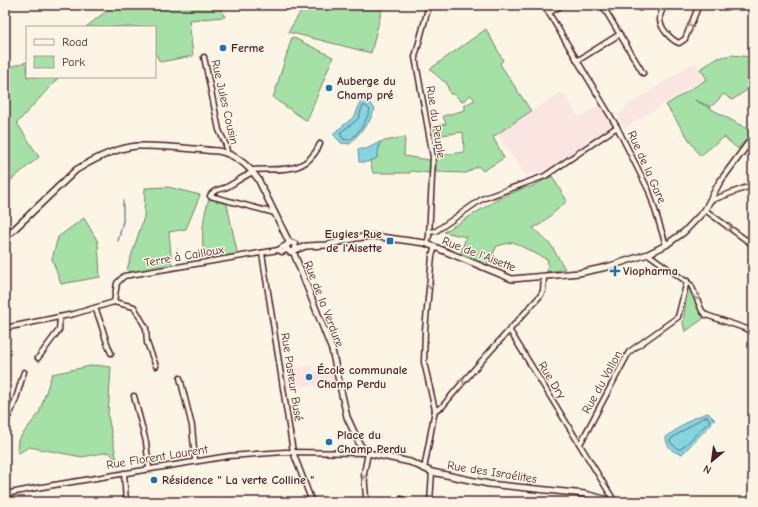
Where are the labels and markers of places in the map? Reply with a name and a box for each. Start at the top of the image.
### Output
place label: Ferme [231,41,264,55]
marker: Ferme [218,43,228,53]
place label: Auberge du Champ pré [337,74,396,102]
marker: Auberge du Champ pré [324,83,334,93]
place label: Eugies Rue de l'Aisette [325,227,382,255]
marker: Eugies Rue de l'Aisette [385,236,395,246]
place label: Viopharma [623,264,678,278]
marker: Viopharma [610,266,620,276]
place label: École communale Champ Perdu [317,363,408,391]
marker: École communale Champ Perdu [304,372,314,382]
place label: Place du Champ Perdu [337,428,406,456]
marker: Place du Champ Perdu [324,437,334,447]
place label: Résidence " La verte Colline " [162,473,314,487]
marker: Résidence " La verte Colline " [149,475,159,485]

